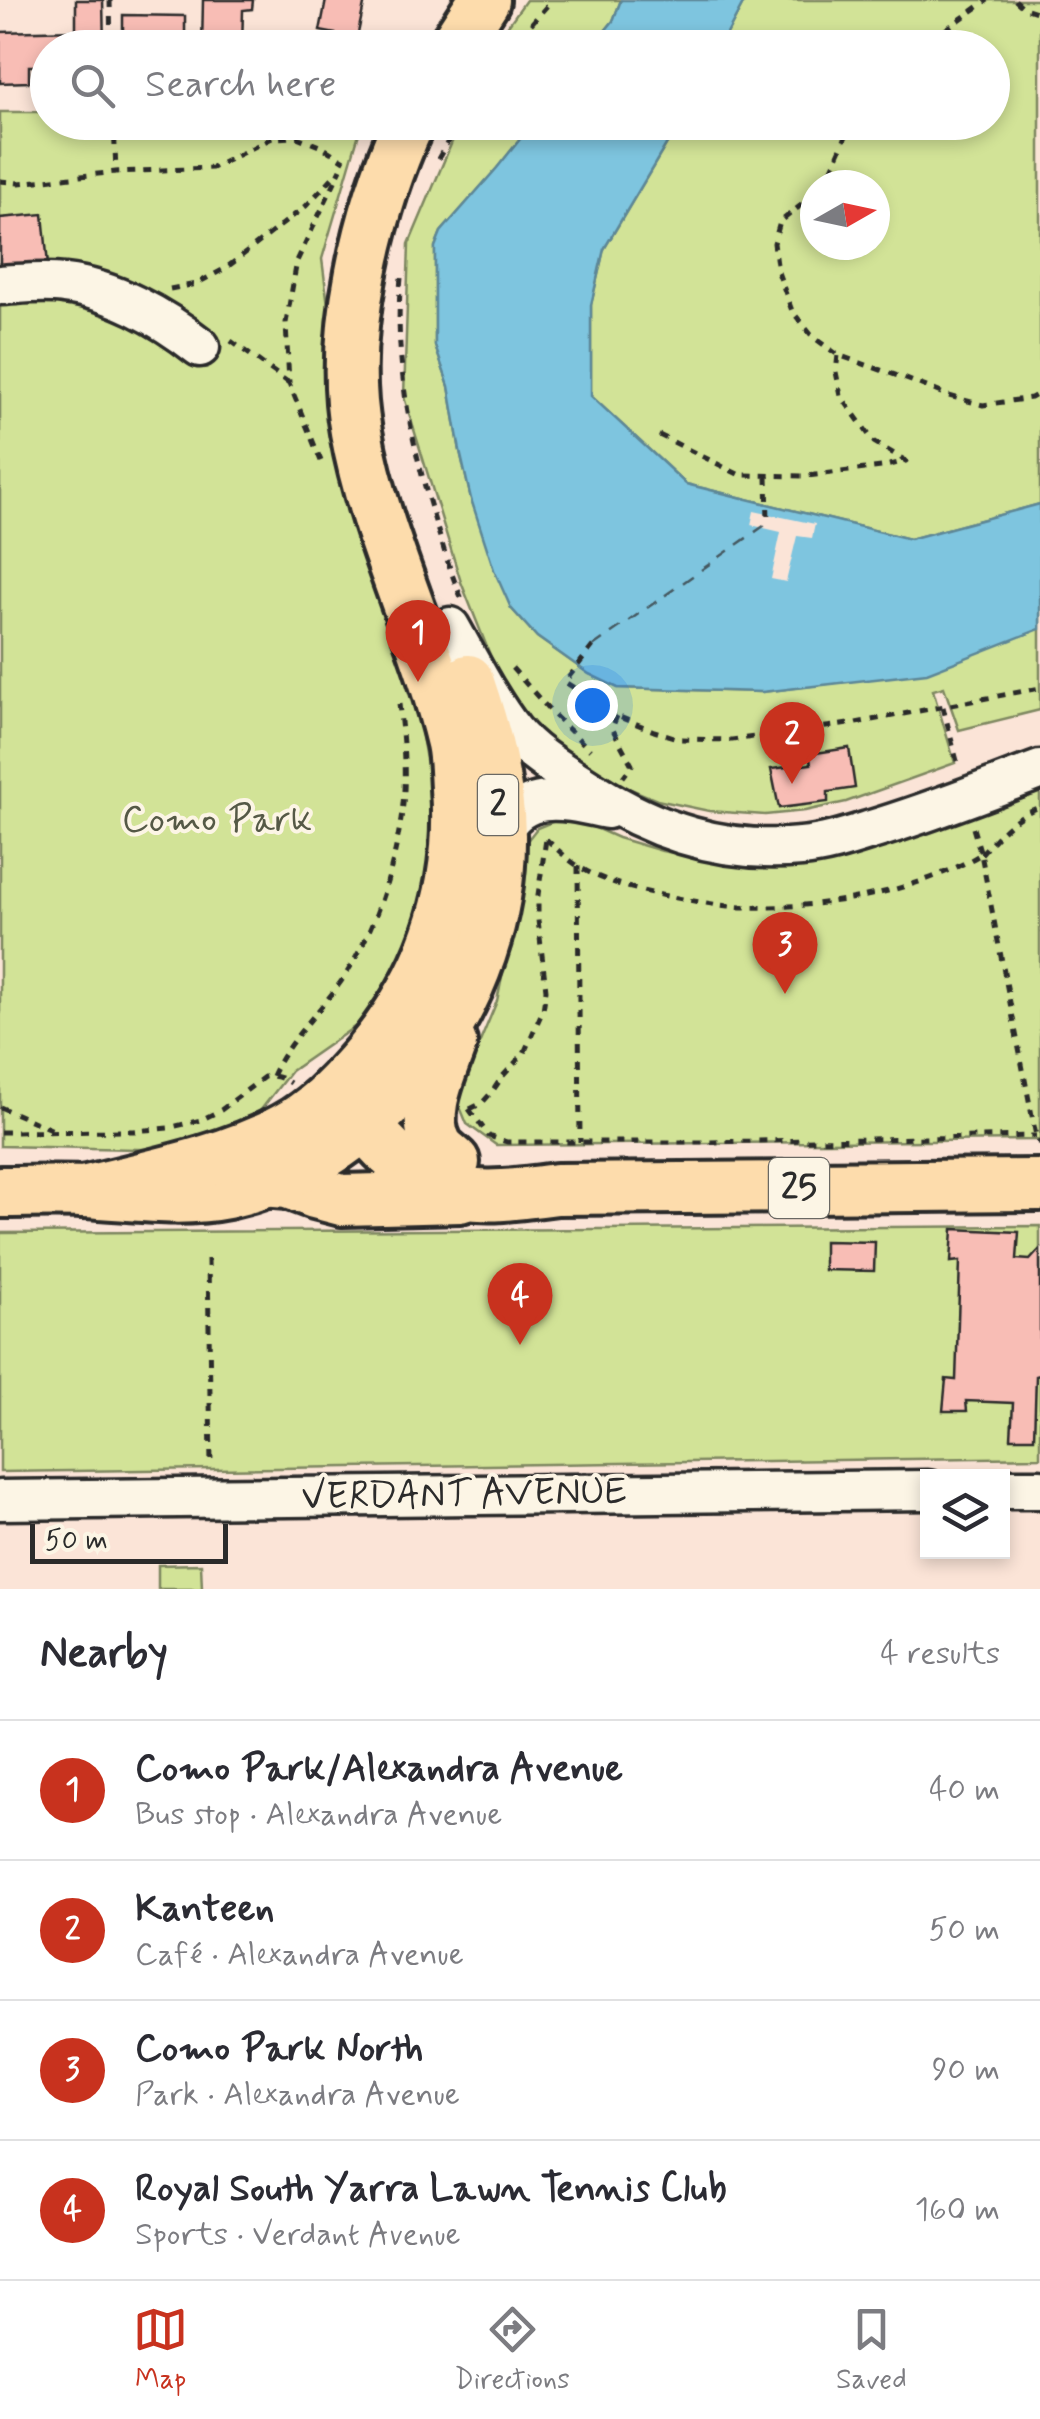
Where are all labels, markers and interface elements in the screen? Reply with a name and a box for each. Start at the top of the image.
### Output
search box [30,30,1010,140]
icon: search [65,58,120,113]
text: Search here [145,61,336,110]
north arrow [800,170,890,260]
pin: 1 [386,600,450,682]
your location [567,680,618,731]
pin: 2 [760,702,824,784]
road number: 2 [478,775,518,835]
park label: Como Park [122,796,312,845]
pin: 3 [752,912,818,994]
road number: 25 [769,1158,829,1218]
pin: 4 [488,1262,552,1345]
street label: VERDANT AVENUE [301,1468,627,1522]
map controls [920,1469,1010,1559]
button: layers [920,1469,1010,1559]
scale bar [30,1519,228,1564]
text: 50 m [45,1523,108,1560]
text: Nearby [40,1627,168,1682]
text: 4 results [880,1633,1000,1675]
text: Como Park/Alexandra Avenue [135,1745,623,1794]
text: 1 [65,1769,80,1811]
text: 40 m [929,1769,1000,1811]
text: Bus stop · Alexandra Avenue [135,1794,502,1836]
text: Kanteen [135,1885,274,1934]
text: 2 [65,1909,80,1951]
text: 50 m [928,1909,1000,1951]
text: Café · Alexandra Avenue [135,1934,464,1976]
text: Como Park North [135,2025,423,2074]
text: 3 [65,2049,80,2091]
text: 90 m [932,2049,1000,2091]
text: Park · Alexandra Avenue [135,2074,460,2116]
text: Royal South Yarra Lawn Tennis Club [135,2165,727,2214]
text: 4 [63,2189,82,2231]
text: 160 m [915,2189,1000,2231]
text: Sports · Verdant Avenue [135,2214,461,2256]
tab: Map [133,2302,188,2399]
tab: Directions [455,2302,570,2399]
tab: Saved [836,2302,907,2399]

